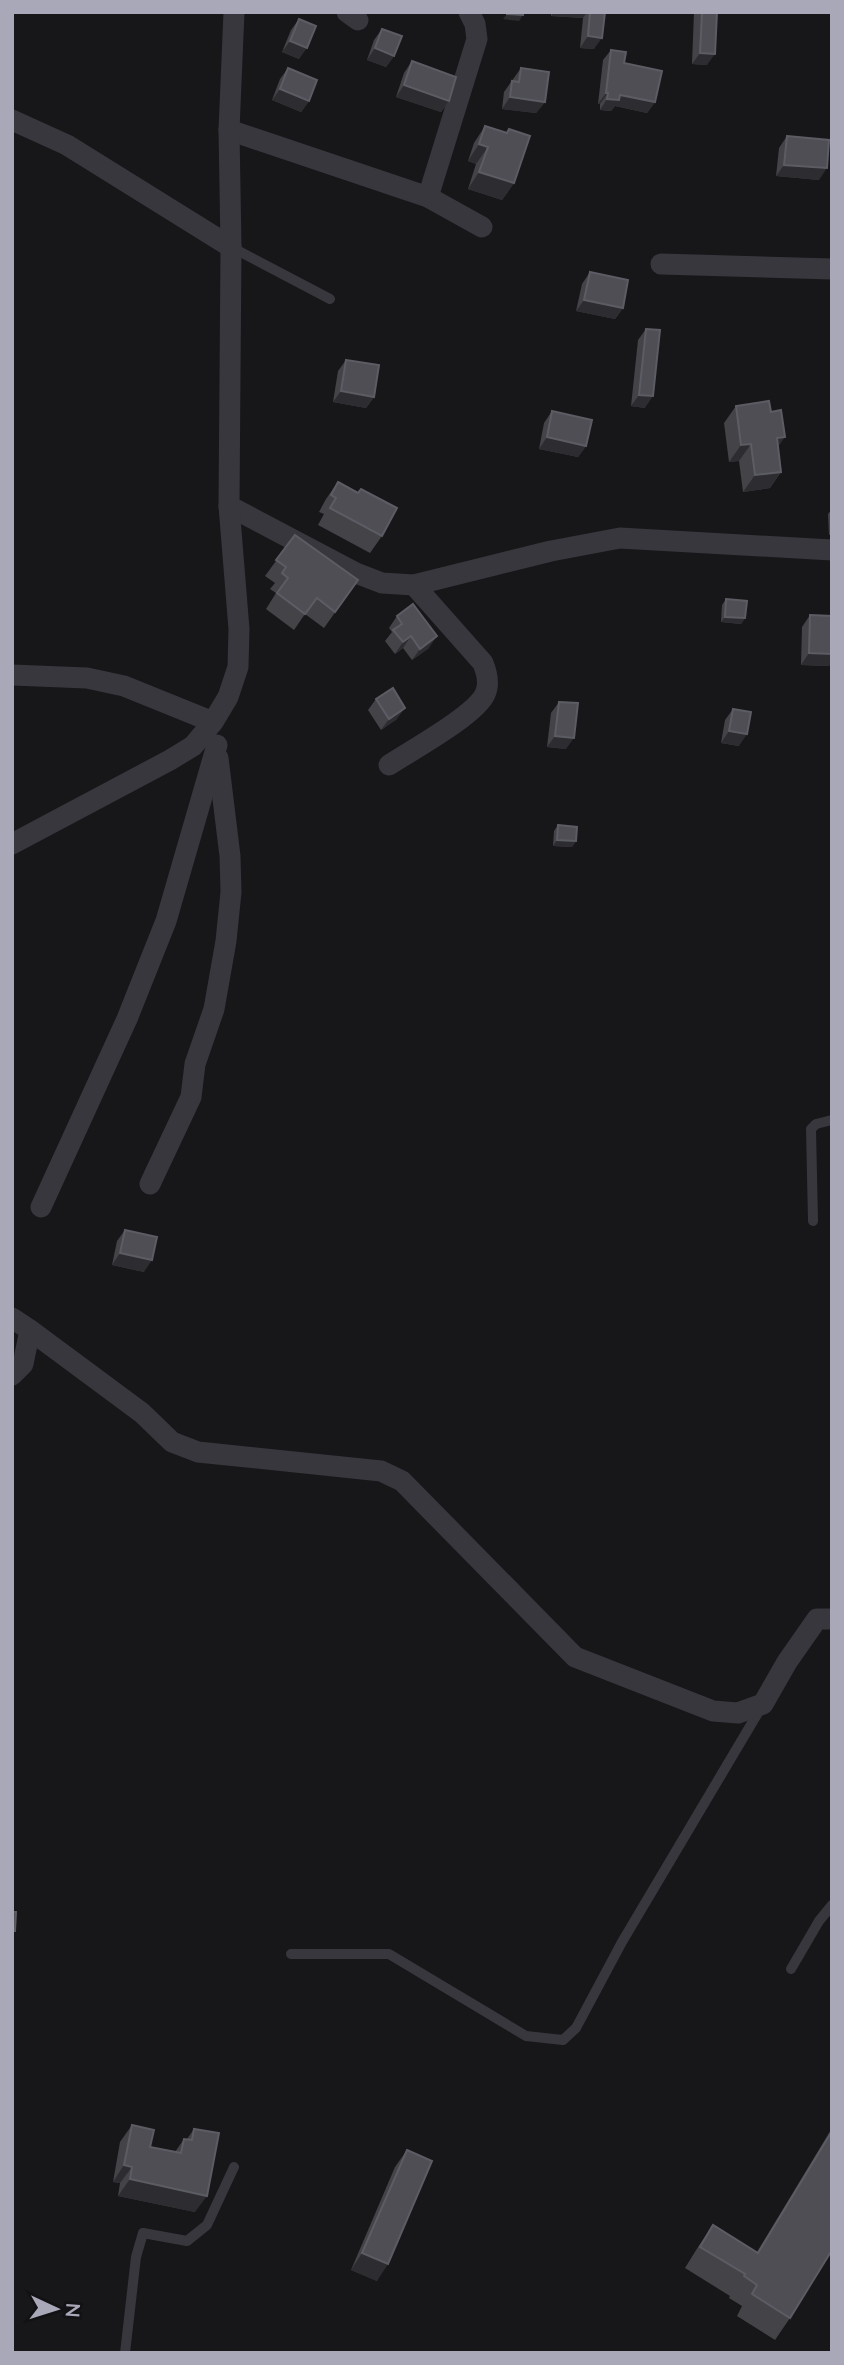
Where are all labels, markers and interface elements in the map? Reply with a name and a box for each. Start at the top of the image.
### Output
north arrow [21,2274,91,2344]
text: N [61,2302,85,2318]

